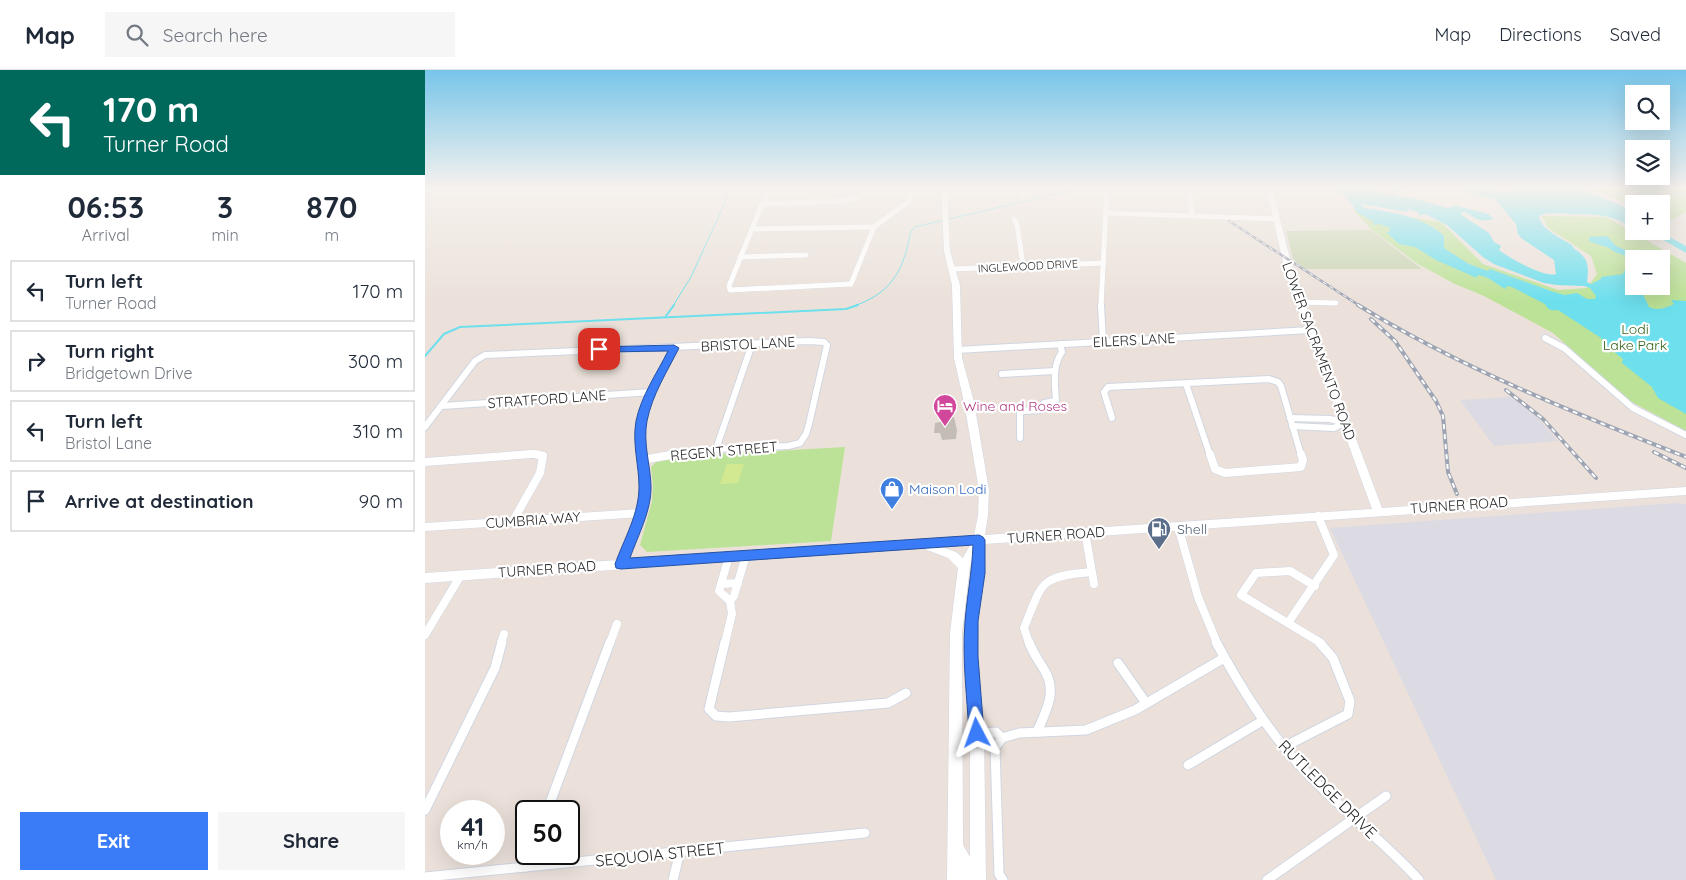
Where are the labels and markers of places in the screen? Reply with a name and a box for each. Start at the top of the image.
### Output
pin [578,328,620,370]
hotel icon: Wine and Roses [932,393,958,427]
place label: Wine and Roses [963,397,1067,415]
shop icon: Maison Lodi [879,476,905,510]
place label: Maison Lodi [909,480,986,498]
fuel station icon: Shell [1146,516,1172,550]
place label: Shell [1177,520,1207,538]

